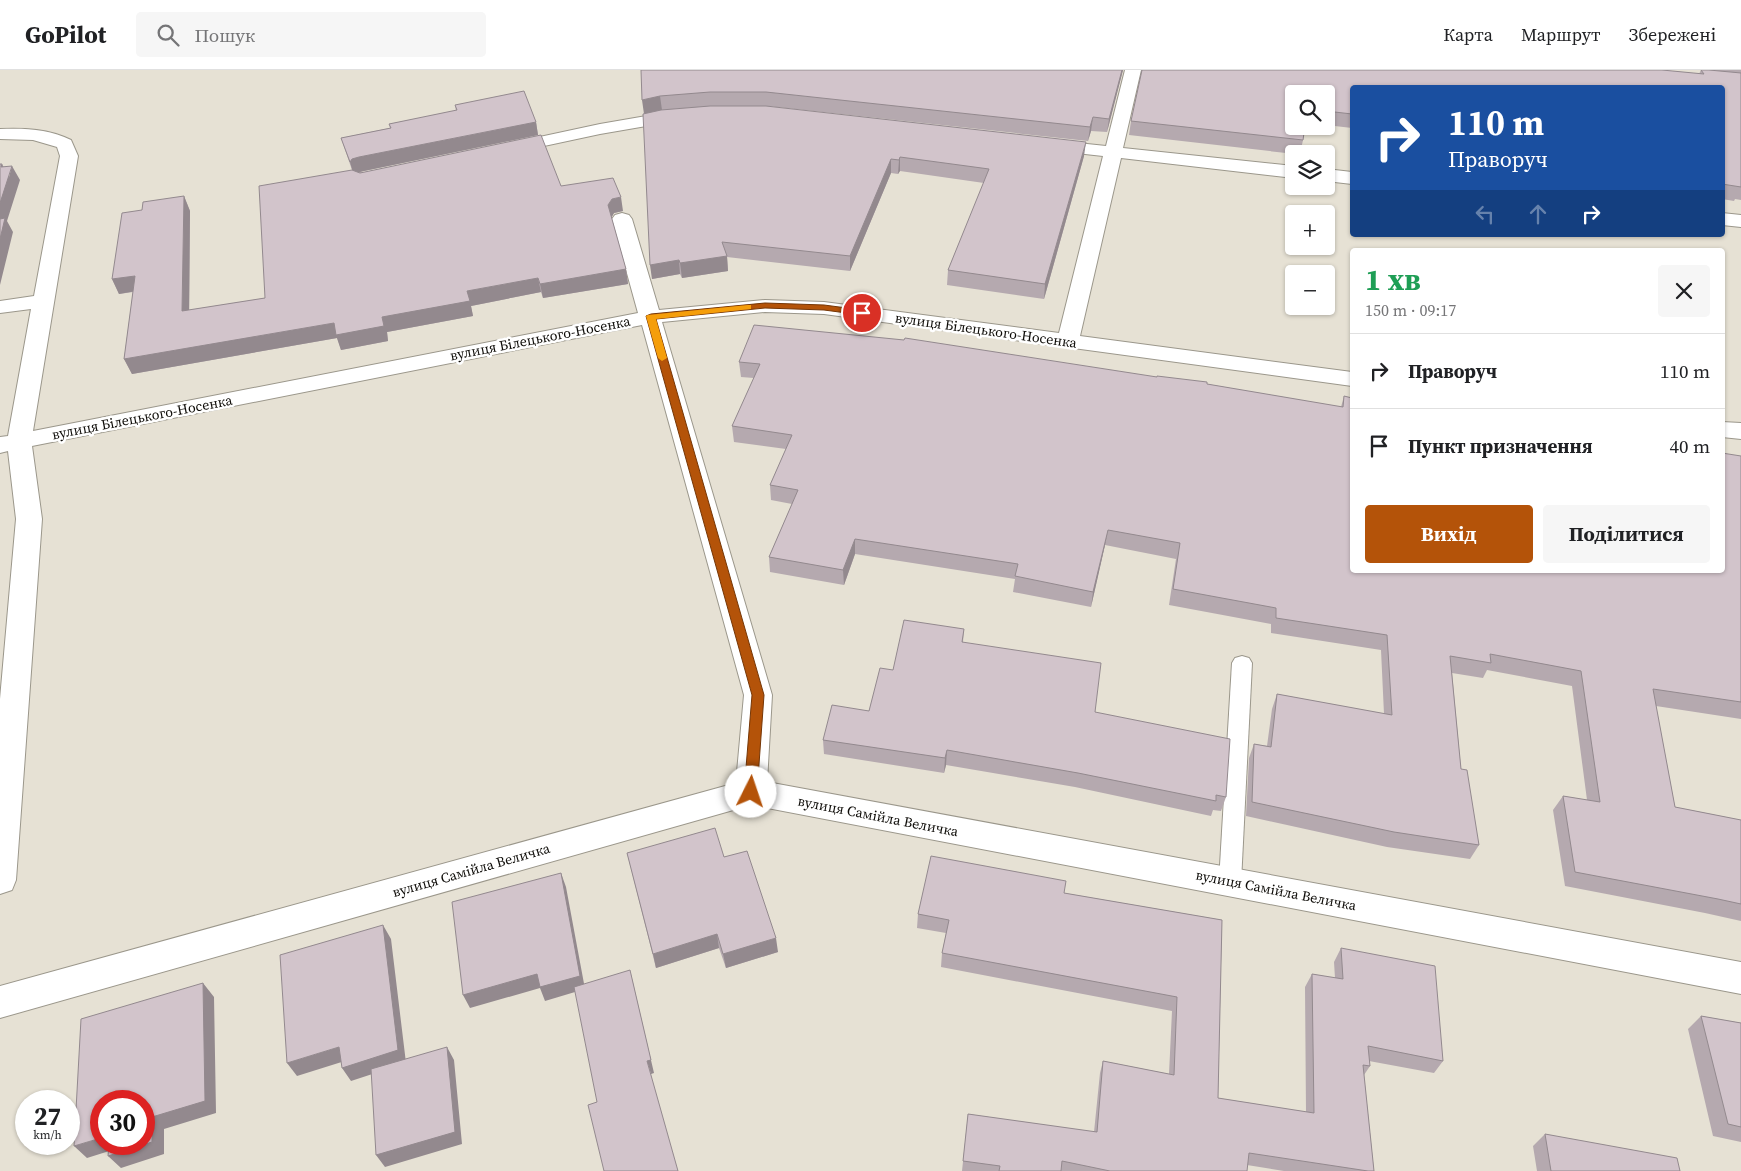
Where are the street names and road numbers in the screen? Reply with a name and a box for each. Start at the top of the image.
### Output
street label: вулиця Білецького-Носенка [894,307,1079,353]
street label: вулиця Білецького-Носенка [448,311,633,365]
street label: вулиця Білецького-Носенка [50,390,235,444]
street label: вулиця Самійла Величка [796,791,961,842]
street label: вулиця Самійла Величка [390,838,553,902]
street label: вулиця Самійла Величка [1194,865,1359,916]

